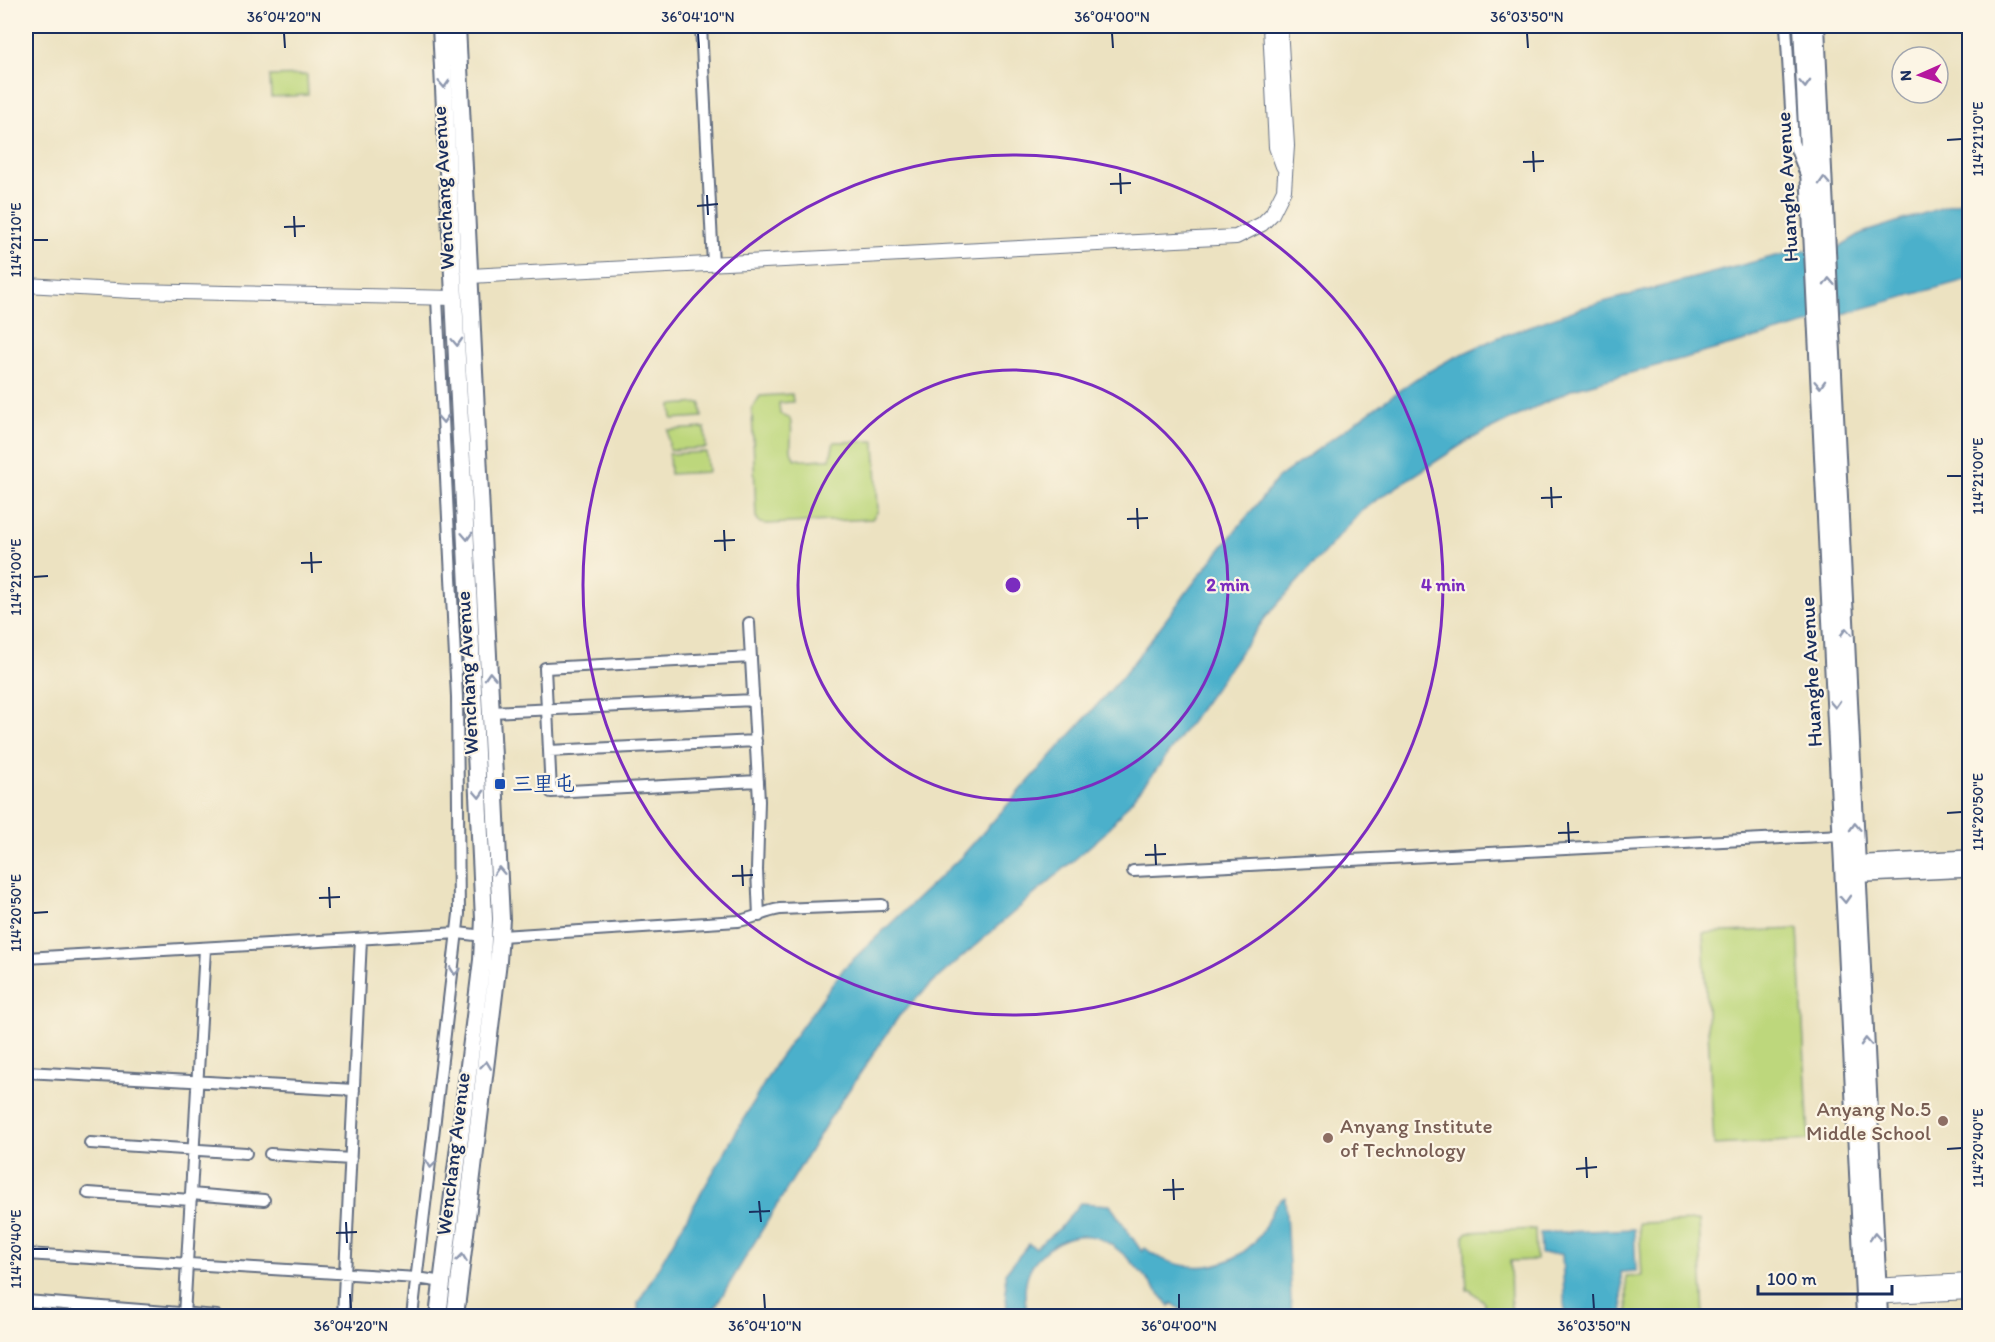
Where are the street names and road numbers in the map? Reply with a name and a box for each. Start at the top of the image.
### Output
street label: Wenchang Avenue [426,105,459,271]
street label: Huanghe Avenue [1770,111,1803,263]
street label: Wenchang Avenue [450,590,483,756]
street label: Huanghe Avenue [1794,596,1827,748]
street label: Wenchang Avenue [430,1071,475,1237]

